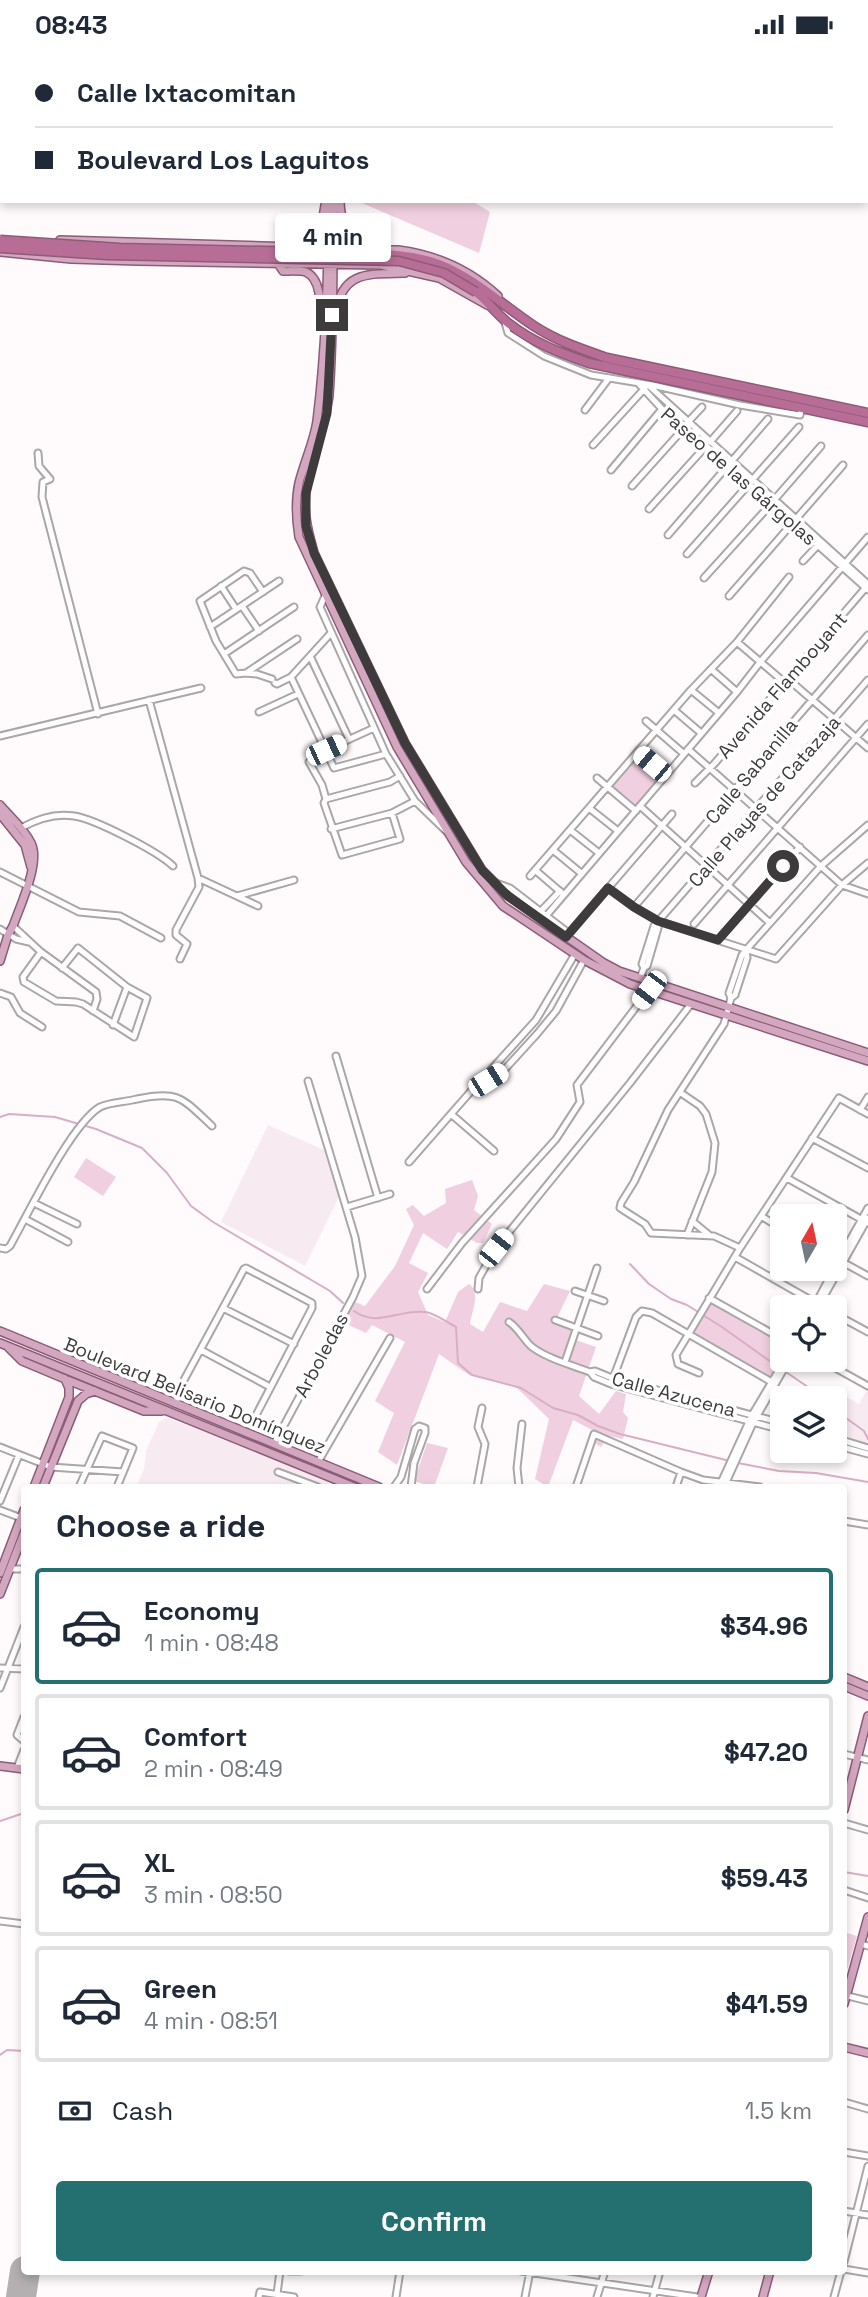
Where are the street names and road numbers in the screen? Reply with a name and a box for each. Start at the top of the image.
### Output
street label: Paseo de las Gárgolas [656,402,822,551]
street label: Avenida Flamboyant [712,607,853,764]
street label: Calle Playas de Catazaja [683,710,846,892]
street label: Calle Sabanilla [700,713,803,829]
street label: Arboledas [289,1309,354,1402]
street label: Boulevard Belisario Domínguez [60,1331,329,1460]
street label: Calle Azucena [609,1366,739,1423]

